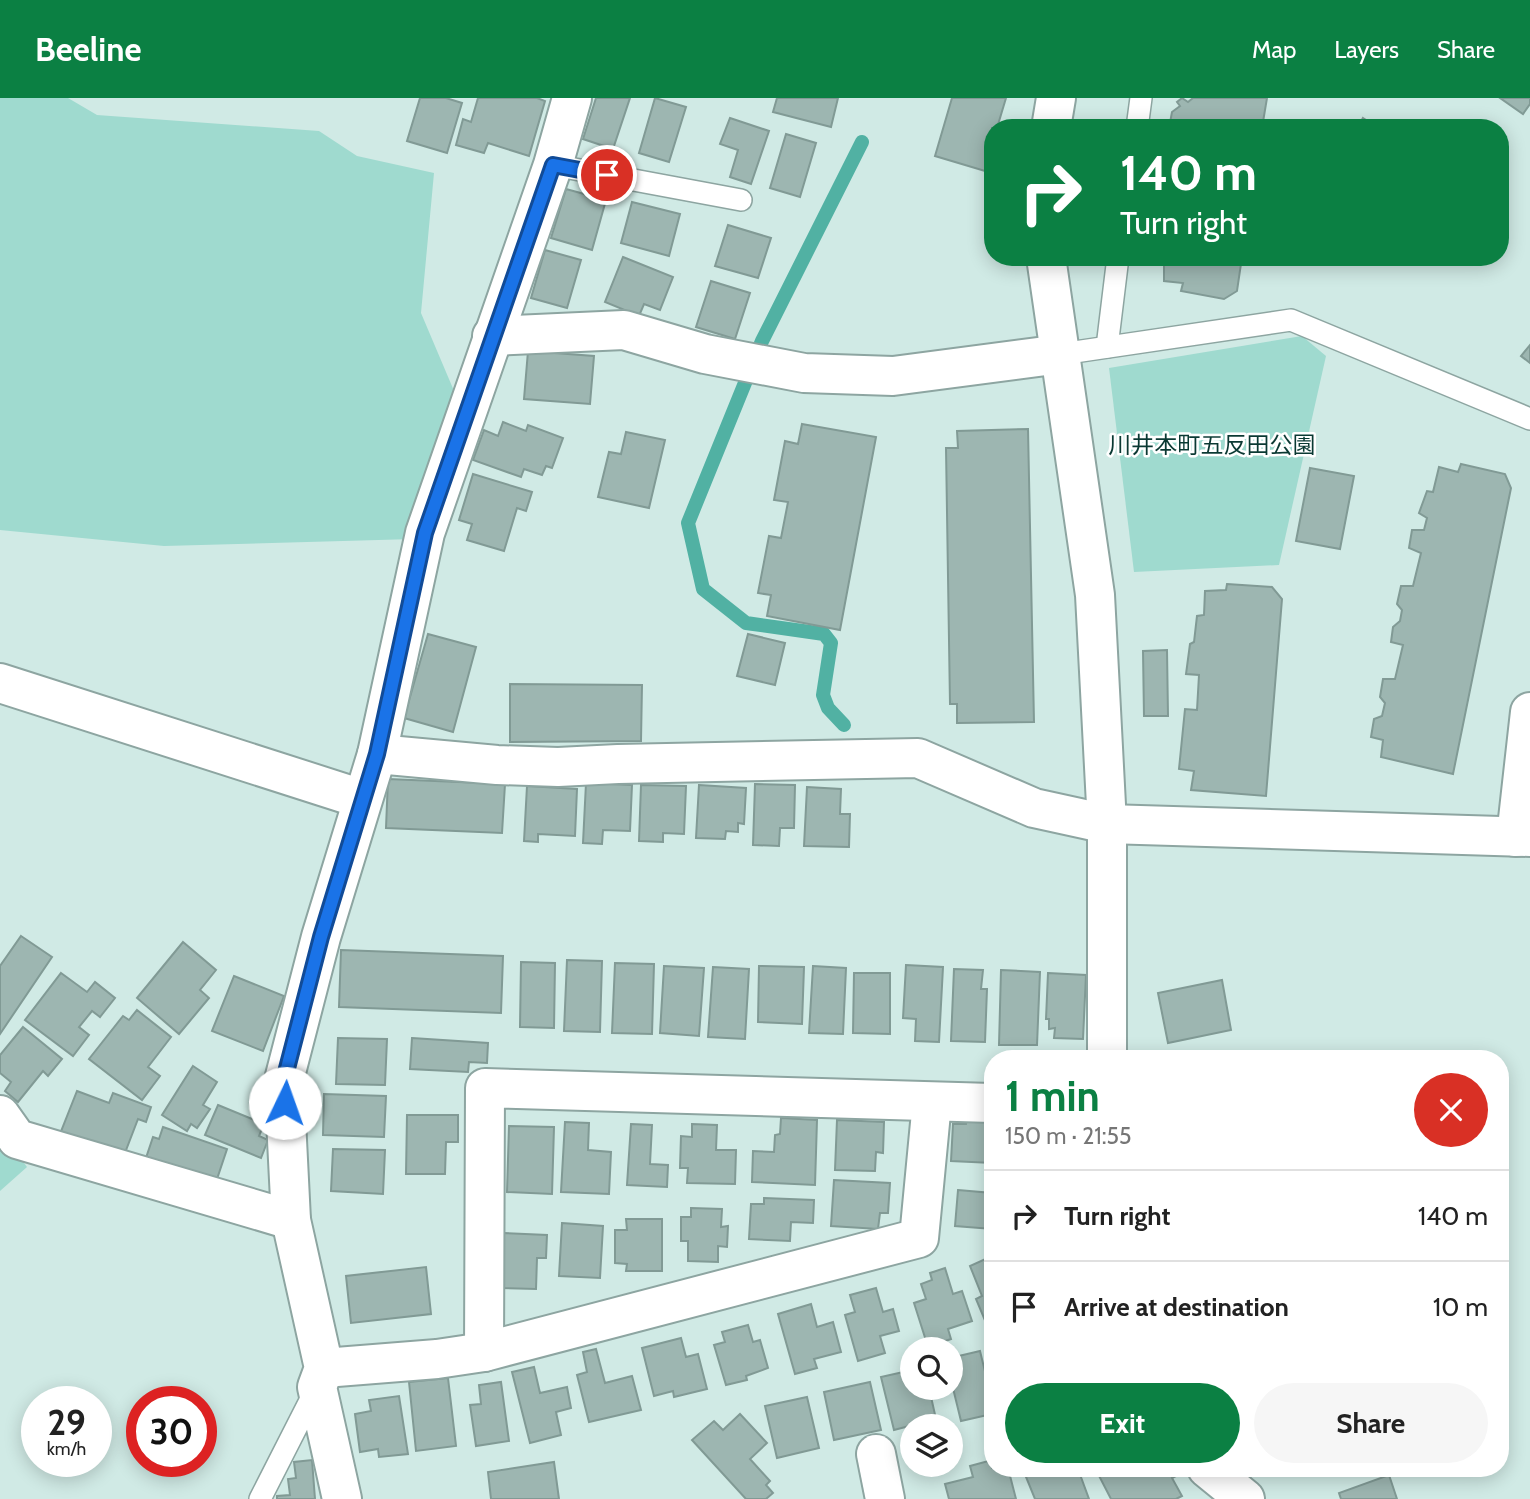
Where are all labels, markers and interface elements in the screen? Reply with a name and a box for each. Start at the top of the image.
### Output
text: Beeline [35,29,141,69]
text: Map [1252,35,1296,64]
text: Layers [1334,35,1399,64]
text: Share [1437,35,1495,64]
text: 140 m [1120,143,1257,202]
pin [577,145,637,205]
icon: right [1005,147,1096,238]
icon: arrive [588,156,626,194]
text: Turn right [1120,203,1247,242]
park label: 川井本町五反田公園 [1109,431,1316,459]
position arrow [248,1066,322,1140]
text: 1 min [1005,1070,1100,1122]
button: close [1414,1073,1488,1147]
text: 150 m · 21:55 [1005,1122,1131,1150]
icon: right [1005,1197,1043,1235]
text: Turn right [1064,1200,1170,1232]
text: 140 m [1418,1200,1488,1232]
icon: arrive [1005,1288,1043,1326]
text: Arrive at destination [1064,1291,1289,1323]
text: 10 m [1433,1291,1488,1323]
map controls [900,1337,963,1477]
button: search [900,1337,963,1400]
button: Exit [1005,1383,1240,1463]
button: Share [1254,1383,1488,1463]
speed limit sign: 30 [126,1386,217,1477]
text: 29 [47,1401,86,1444]
button: layers [900,1414,963,1477]
text: km/h [47,1438,86,1460]

